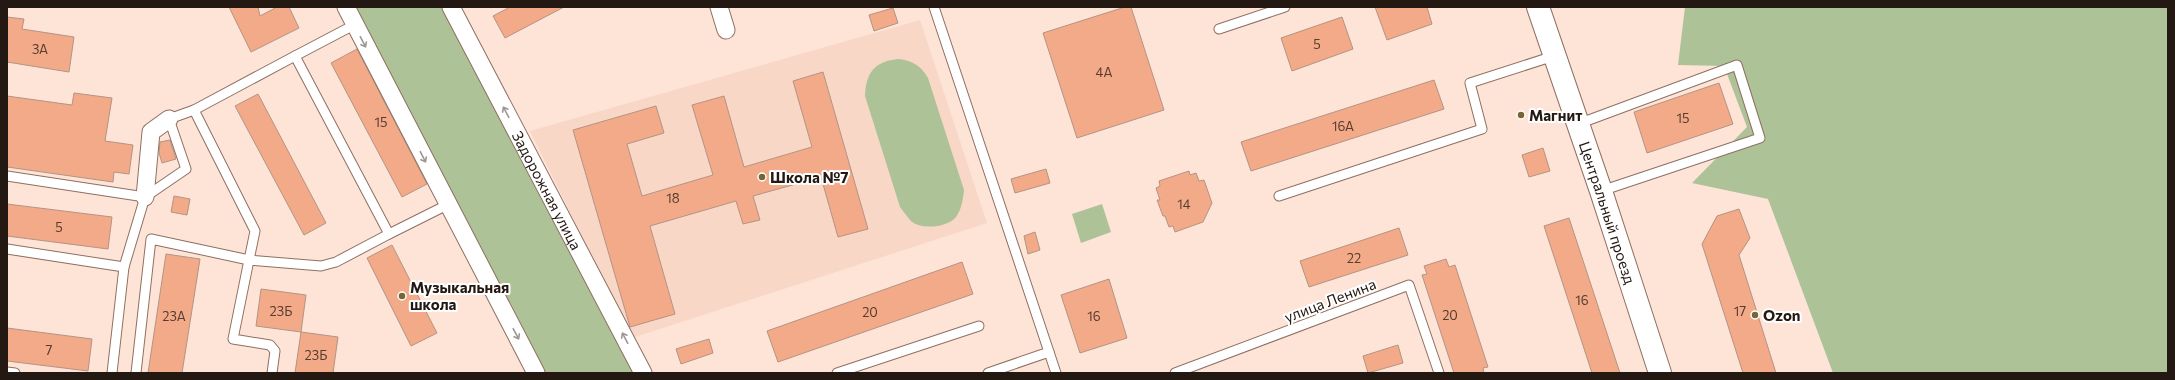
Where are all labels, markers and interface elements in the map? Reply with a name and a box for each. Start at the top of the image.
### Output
one-way arrow [359,36,367,48]
house number: 5 [1313,36,1321,52]
house number: 3А [32,41,48,57]
house number: 4А [1096,64,1112,80]
one-way arrow [502,106,509,118]
place label: Магнит [1529,106,1582,124]
marker: Магнит [1516,110,1526,120]
house number: 15 [1676,110,1690,126]
house number: 15 [374,114,388,130]
house number: 16А [1332,118,1354,134]
street label: Задорожная улица [509,128,586,253]
street label: Центральный проезд [1576,139,1640,286]
one-way arrow [419,151,427,163]
place label: Школа №7 [770,168,849,186]
marker: Школа №7 [757,172,767,182]
house number: 18 [666,190,680,206]
house number: 14 [1177,196,1191,212]
house number: 5 [55,219,63,235]
house number: 22 [1347,250,1361,266]
street label: улица Ленина [1282,274,1378,326]
place label: Музыкальная школа [410,278,509,313]
marker: Музыкальная школа [397,291,407,301]
house number: 16 [1575,292,1589,308]
house number: 23Б [270,303,292,319]
house number: 17 [1734,303,1746,319]
house number: 20 [862,304,878,320]
place label: Ozon [1763,306,1801,324]
house number: 20 [1442,307,1458,323]
house number: 23А [162,308,186,324]
house number: 16 [1087,308,1101,324]
marker: Ozon [1750,310,1760,320]
one-way arrow [513,328,520,340]
one-way arrow [621,333,628,345]
house number: 7 [46,342,53,358]
house number: 23Б [305,347,327,363]

